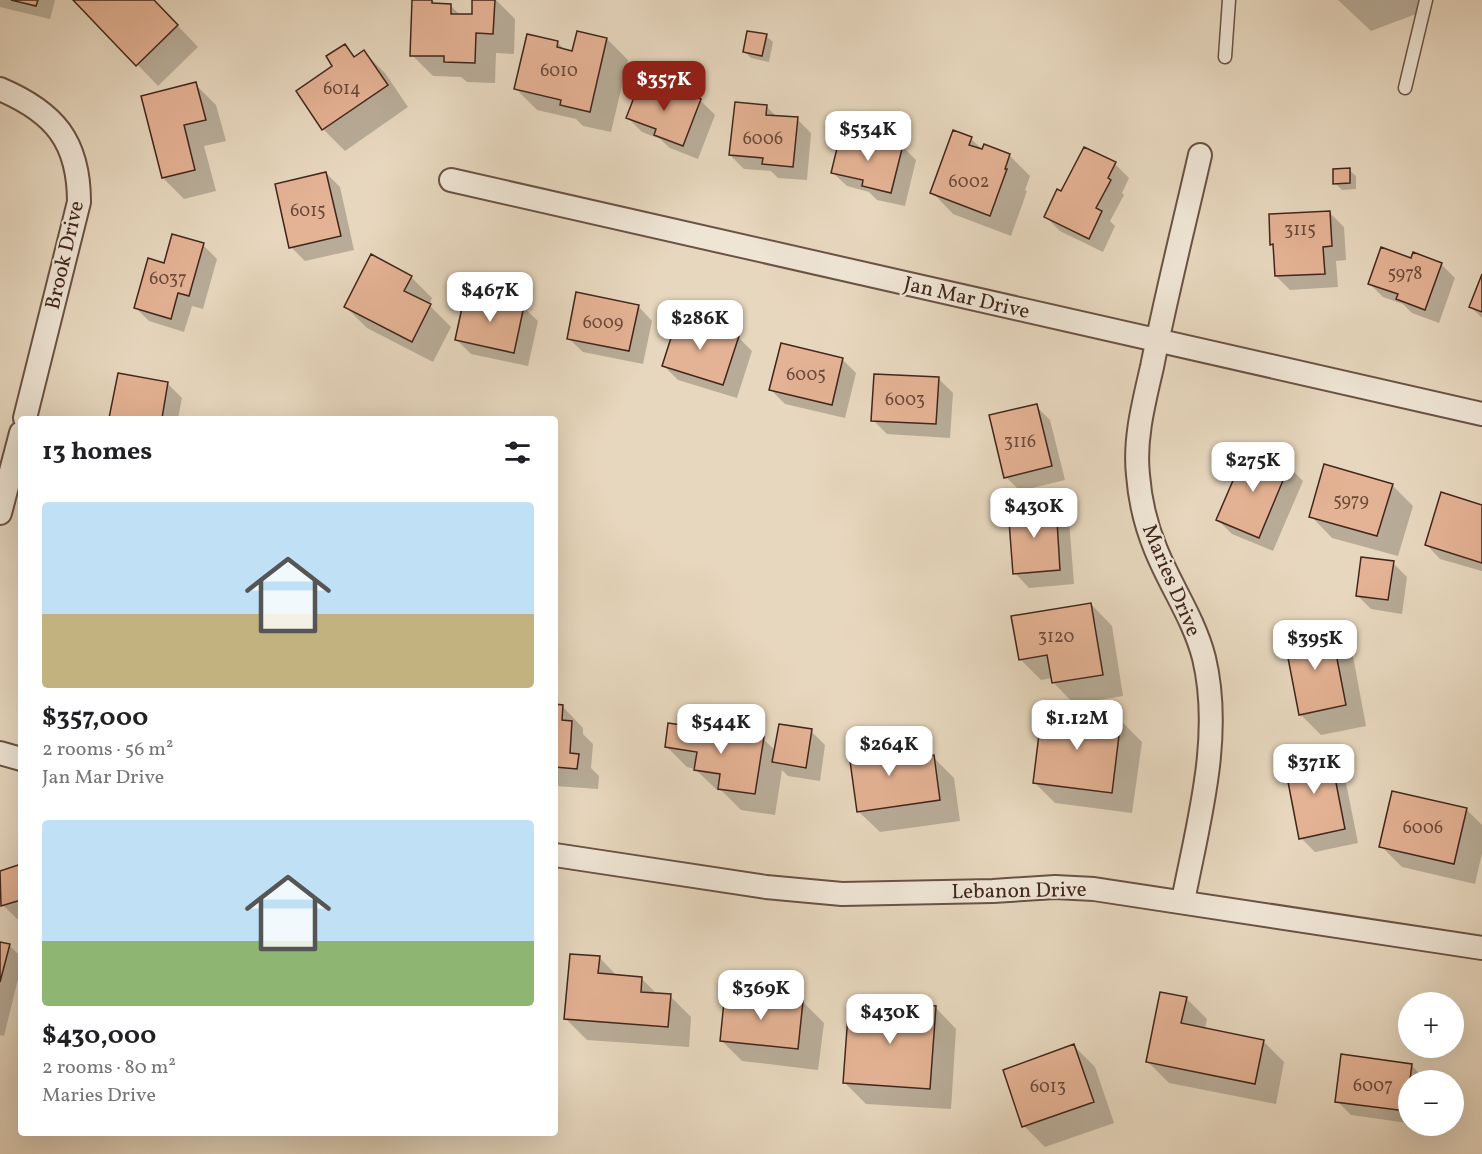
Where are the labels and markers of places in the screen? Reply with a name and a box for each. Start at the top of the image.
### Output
pin: $357K [622,61,706,112]
pin: $534K [826,111,910,162]
pin: $467K [448,272,532,323]
pin: $286K [658,300,742,351]
pin: $275K [1211,442,1295,493]
pin: $430K [992,488,1076,539]
pin: $395K [1273,620,1357,671]
pin: $1.12M [1028,700,1126,751]
pin: $544K [679,704,763,755]
pin: $264K [847,726,931,777]
pin: $371K [1272,744,1356,795]
pin: $369K [719,970,803,1021]
pin: $430K [848,994,932,1045]

